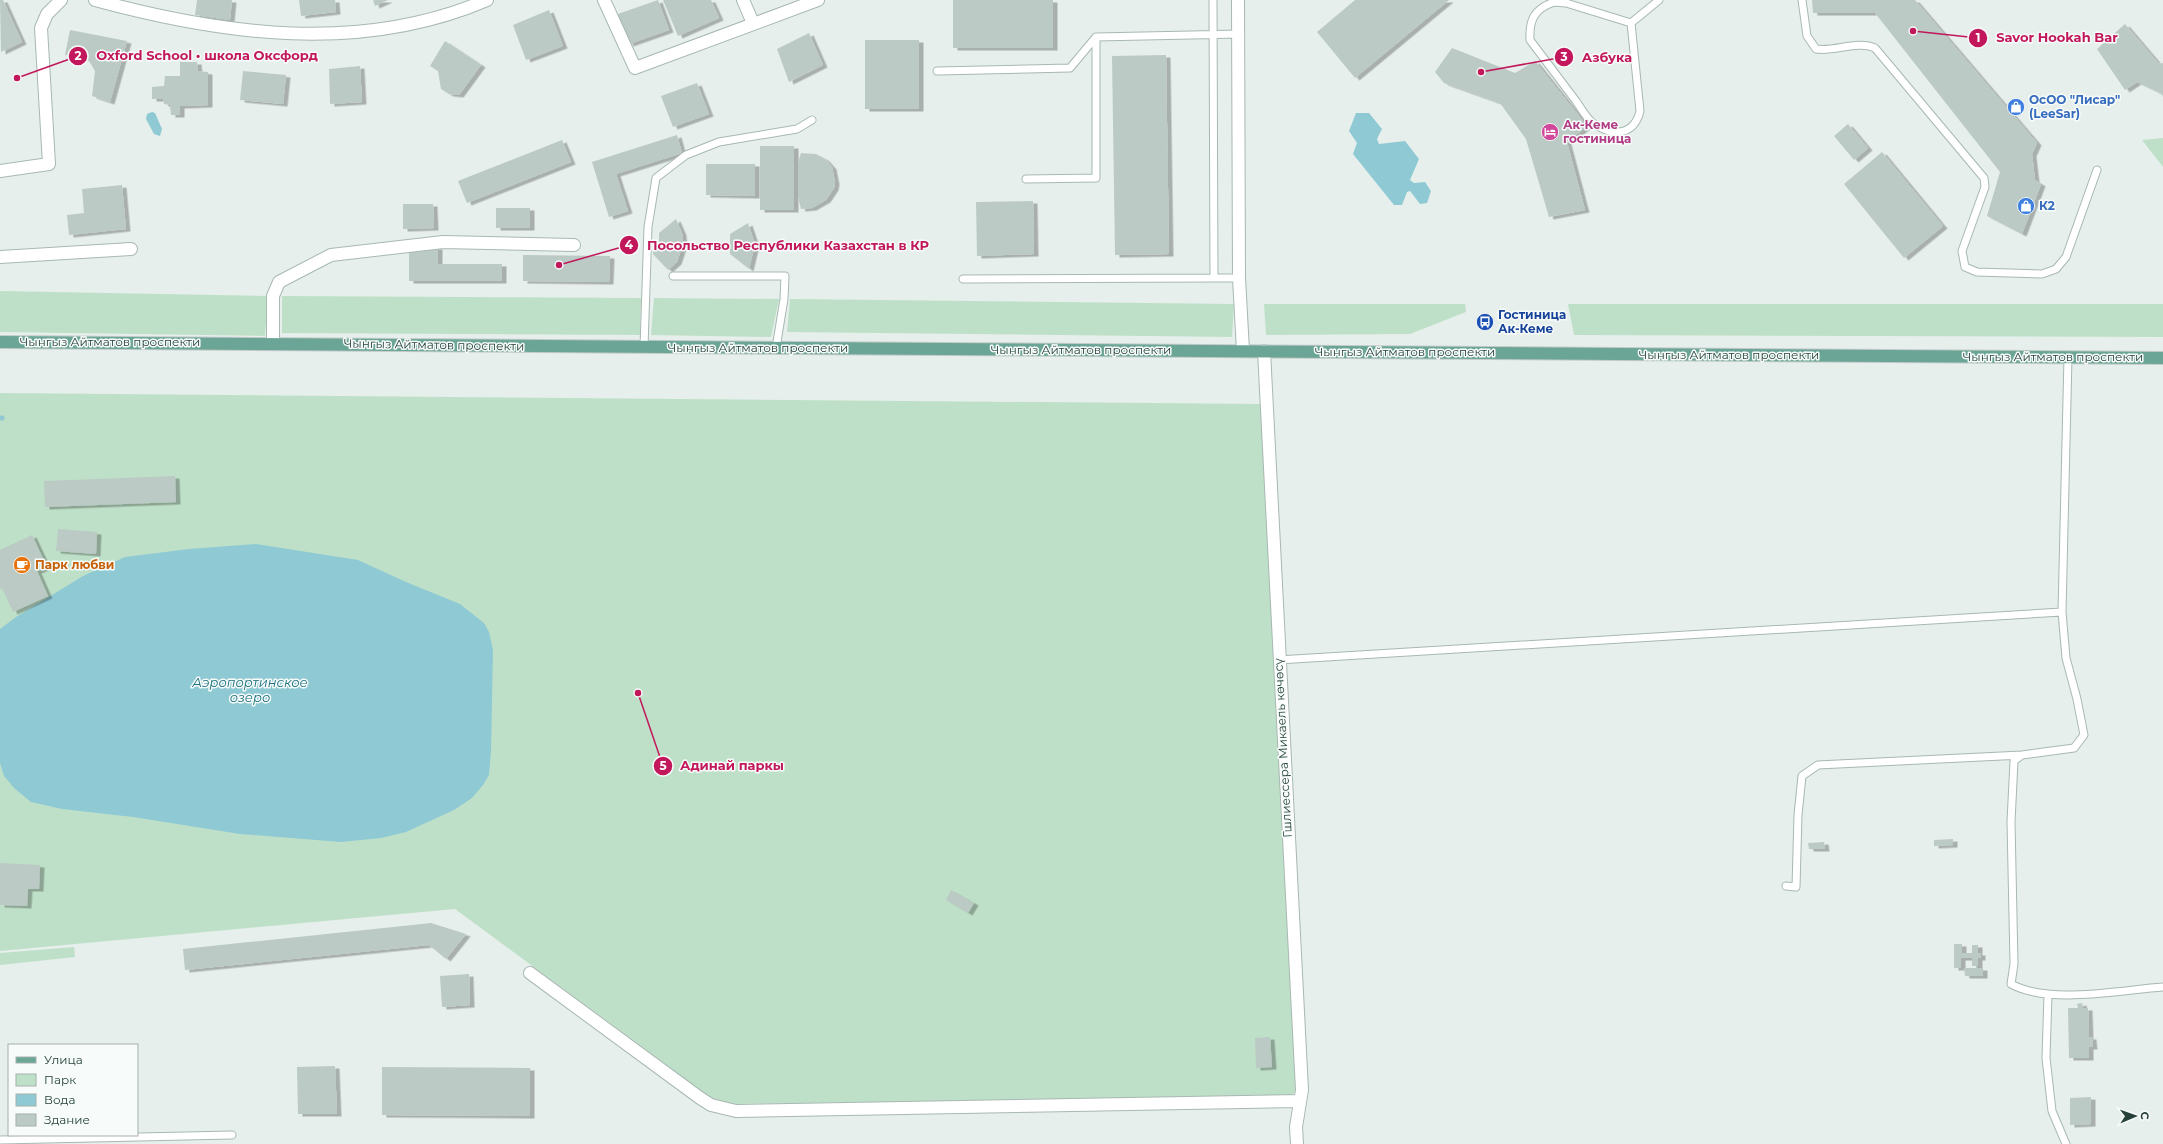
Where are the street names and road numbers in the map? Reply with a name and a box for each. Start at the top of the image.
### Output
street label: Чынгыз Айтматов проспекти [20,334,200,349]
street label: Чынгыз Айтматов проспекти [344,335,524,354]
street label: Чынгыз Айтматов проспекти [668,340,848,355]
street label: Чынгыз Айтматов проспекти [991,342,1171,357]
street label: Чынгыз Айтматов проспекти [1315,344,1495,359]
street label: Чынгыз Айтматов проспекти [1639,347,1819,362]
street label: Чынгыз Айтматов проспекти [1963,349,2143,364]
street label: Гшлиессера Микаель көчөсү [1270,658,1295,838]

